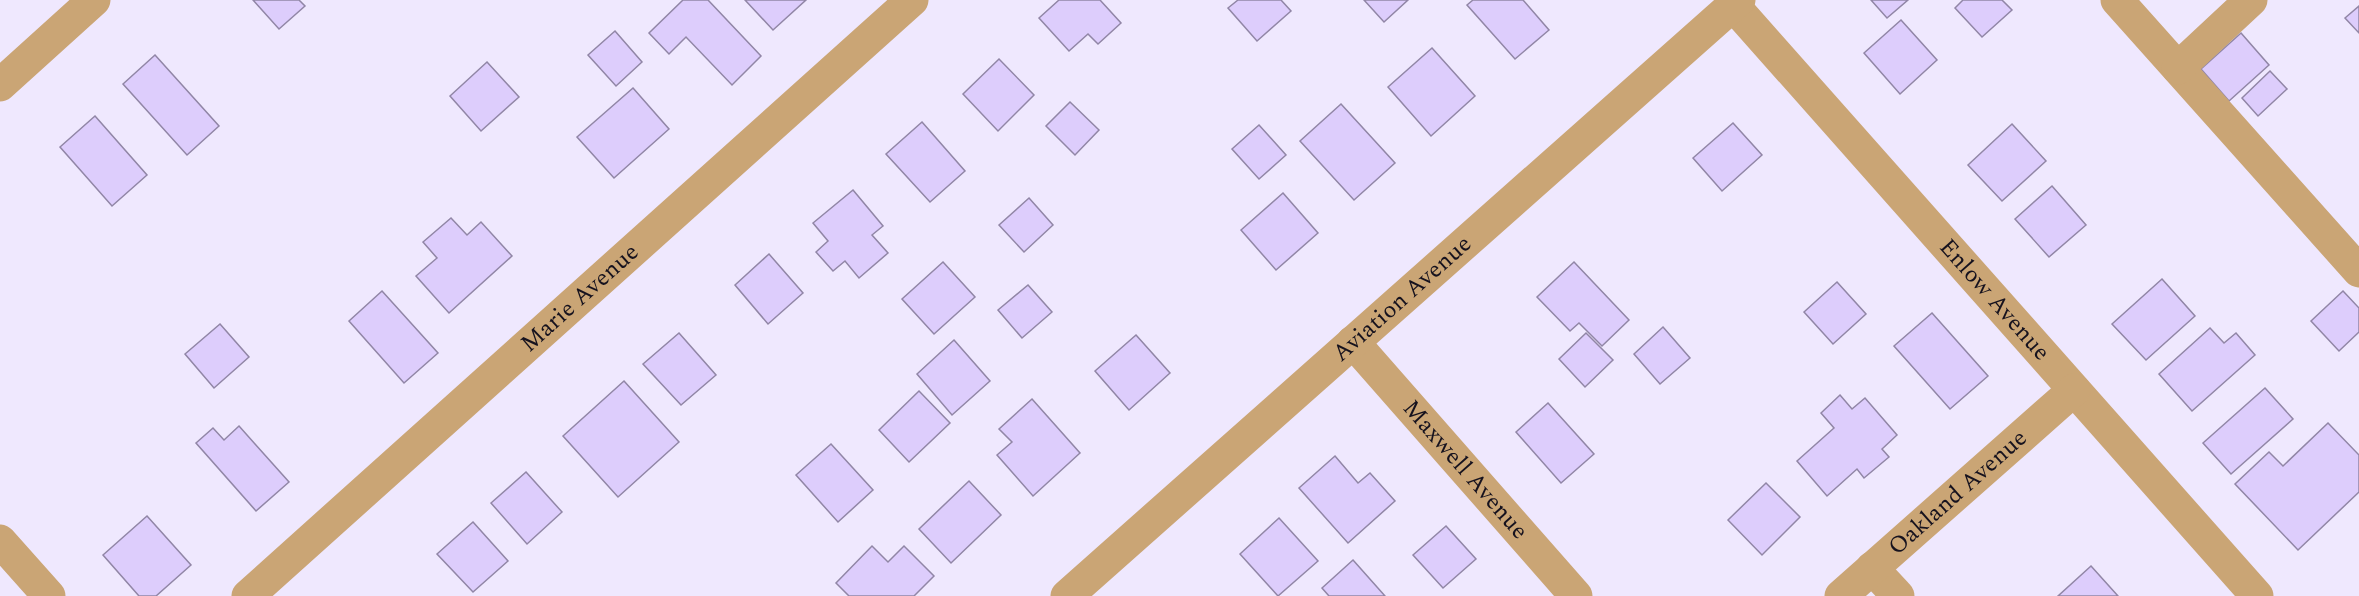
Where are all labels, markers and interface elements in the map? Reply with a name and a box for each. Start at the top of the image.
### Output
street label: Aviation Avenue [1324,227,1480,371]
street label: Enlow Avenue [1930,231,2059,369]
street label: Marie Avenue [513,235,647,361]
street label: Maxwell Avenue [1394,392,1537,548]
street label: Oakland Avenue [1880,421,2036,564]

